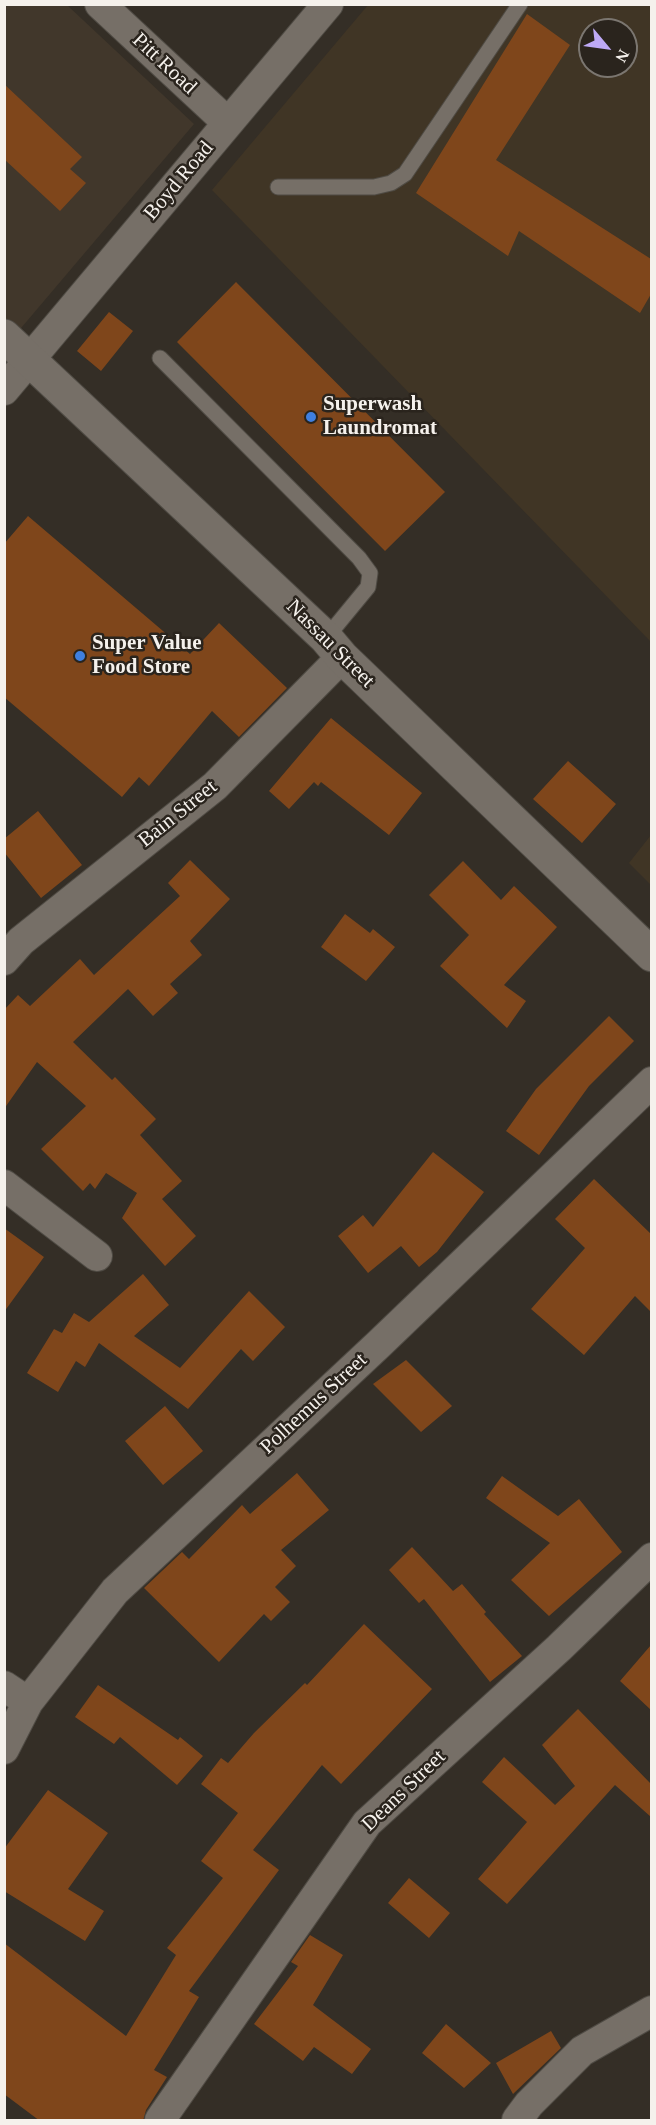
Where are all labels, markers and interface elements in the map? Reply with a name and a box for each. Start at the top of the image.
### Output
north arrow [578,18,638,78]
street label: Pitt Road [127,28,201,100]
text: N [612,47,633,65]
street label: Boyd Road [139,136,219,226]
place label: Superwash Laundromat [323,392,437,442]
marker: Superwash Laundromat [304,410,318,424]
street label: Nassau Street [280,594,380,694]
place label: Super Value Food Store [92,631,202,681]
marker: Super Value Food Store [73,649,87,663]
street label: Bain Street [134,775,222,853]
street label: Polhemus Street [255,1348,373,1460]
street label: Deans Street [357,1745,451,1837]

